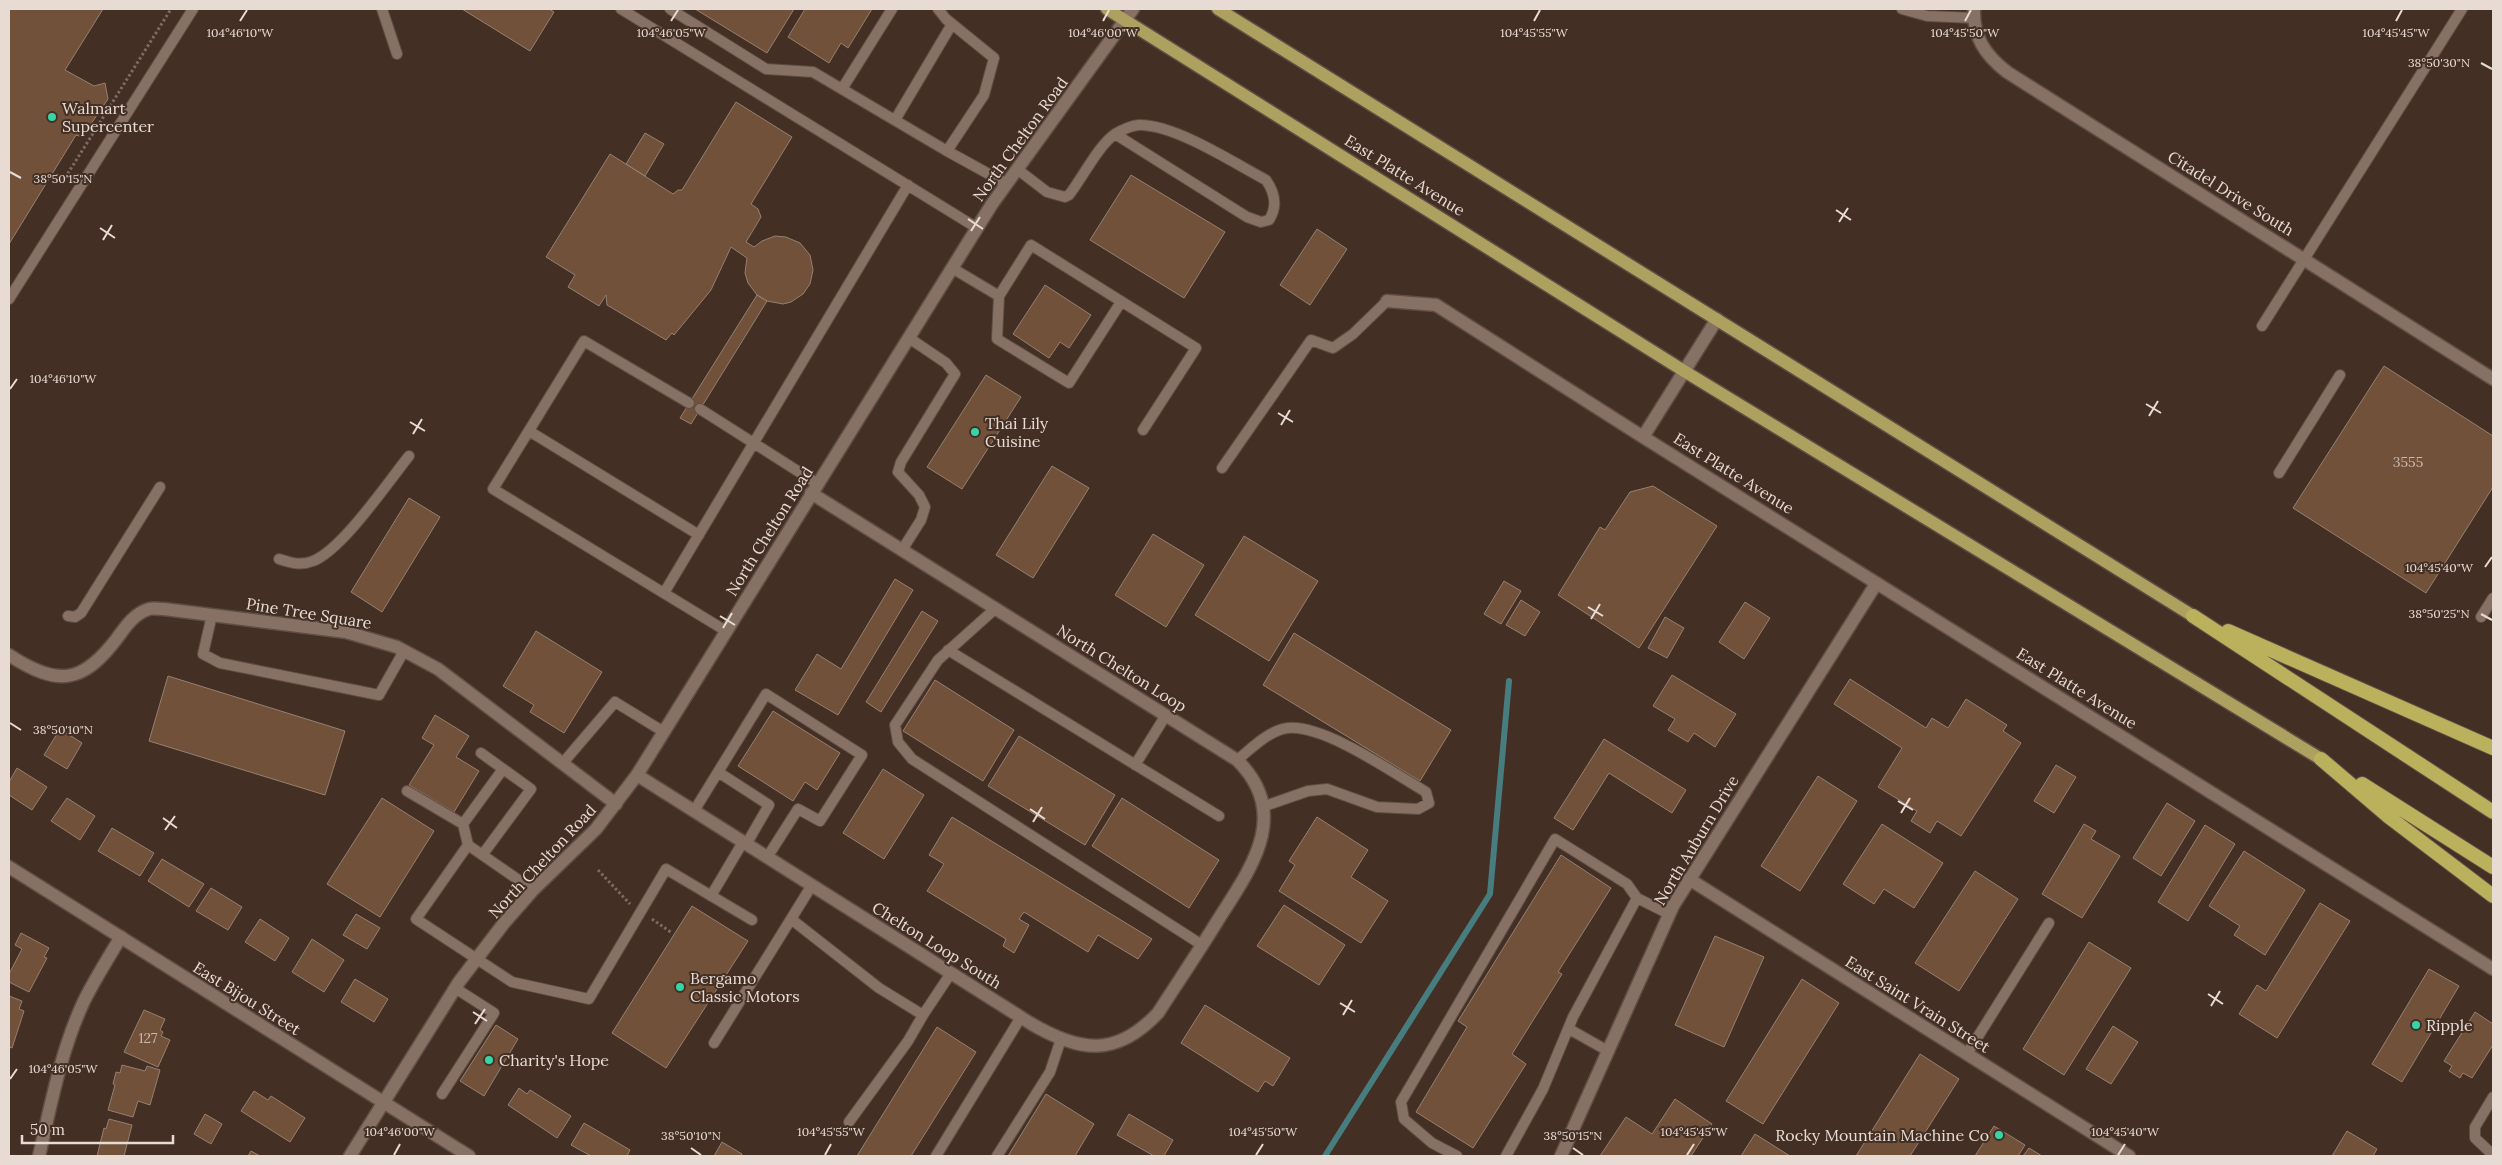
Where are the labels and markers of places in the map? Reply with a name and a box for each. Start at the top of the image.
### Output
place label: Walmart Supercenter [62,98,154,136]
marker: Walmart Supercenter [46,111,58,123]
place label: Thai Lily Cuisine [985,413,1049,451]
marker: Thai Lily Cuisine [969,426,981,438]
place label: Bergamo Classic Motors [690,968,800,1006]
marker: Bergamo Classic Motors [674,981,686,993]
place label: Ripple [2426,1015,2473,1035]
marker: Ripple [2410,1019,2422,1031]
place label: Charity's Hope [499,1050,609,1070]
marker: Charity's Hope [483,1054,495,1066]
place label: Rocky Mountain Machine Co [1775,1125,1989,1145]
marker: Rocky Mountain Machine Co [1993,1129,2005,1141]

